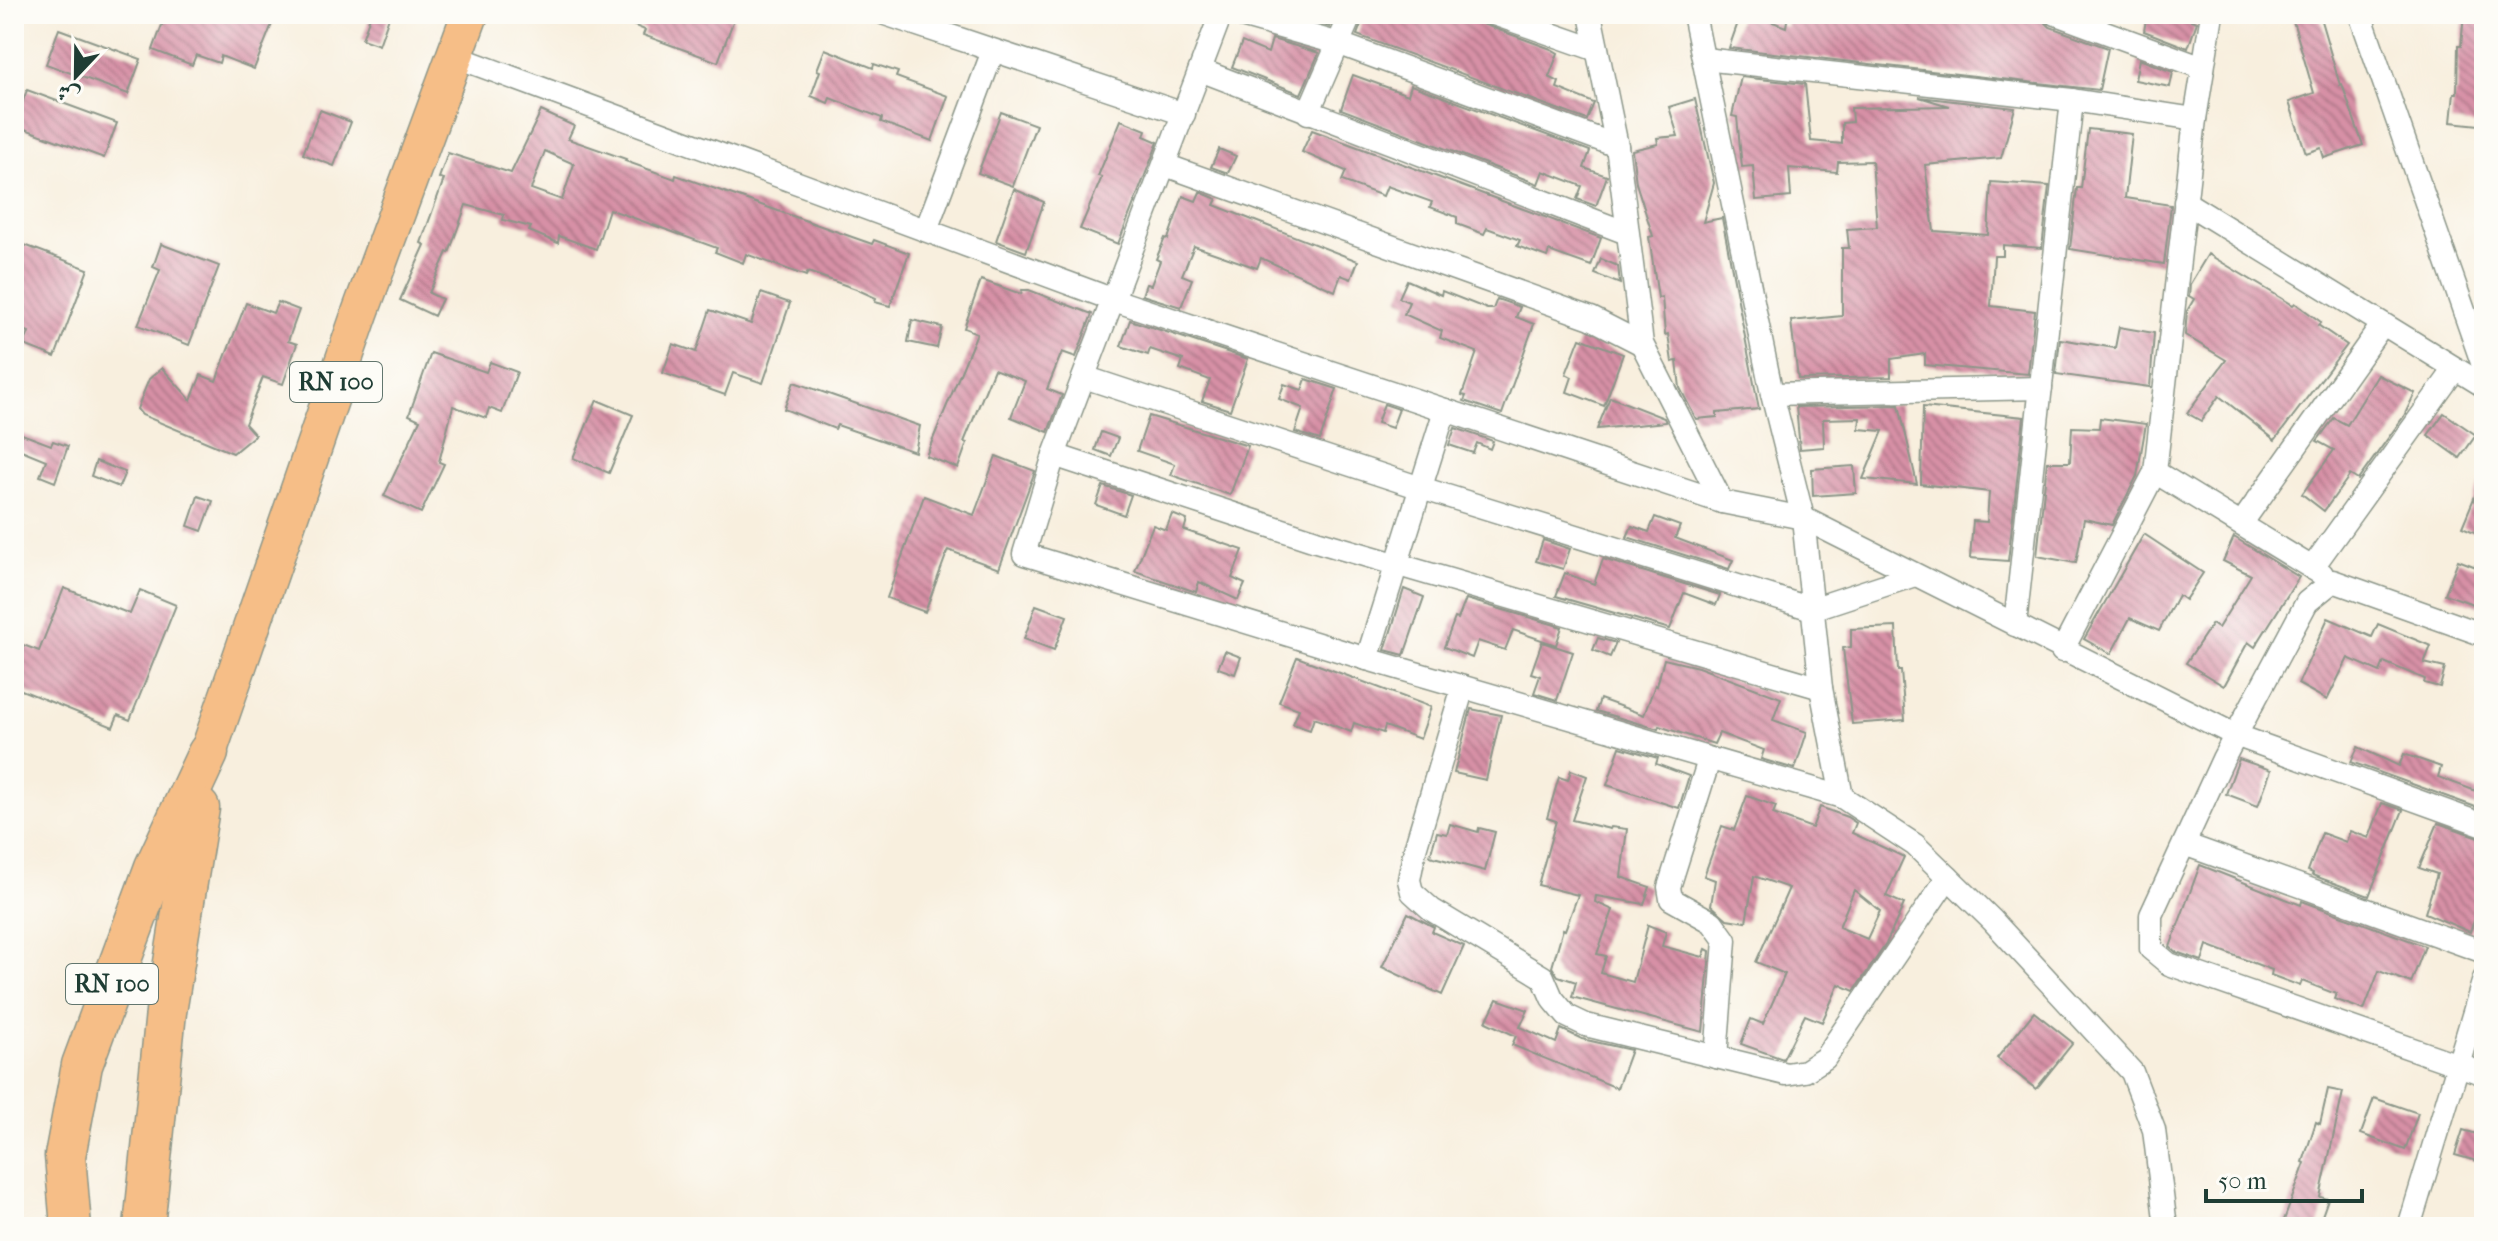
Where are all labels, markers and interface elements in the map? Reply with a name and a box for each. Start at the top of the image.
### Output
north arrow [36,36,116,116]
text: ش [54,77,84,110]
road number: RN 100 [290,362,382,402]
road number: RN 100 [66,964,158,1004]
scale bar [2206,1153,2362,1203]
text: 50 m [2218,1167,2267,1195]

